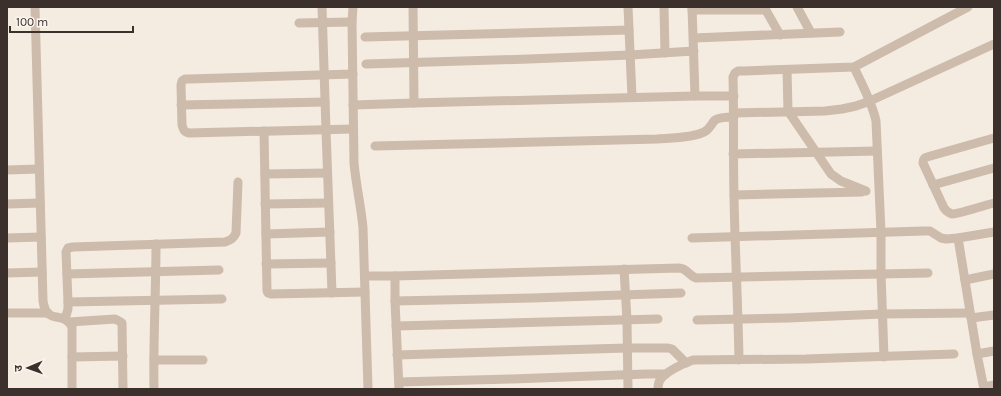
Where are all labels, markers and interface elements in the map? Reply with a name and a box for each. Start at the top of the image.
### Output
scale bar [10,8,133,34]
text: 100 m [16,15,48,29]
north arrow [8,348,48,388]
text: उ [12,364,25,372]

